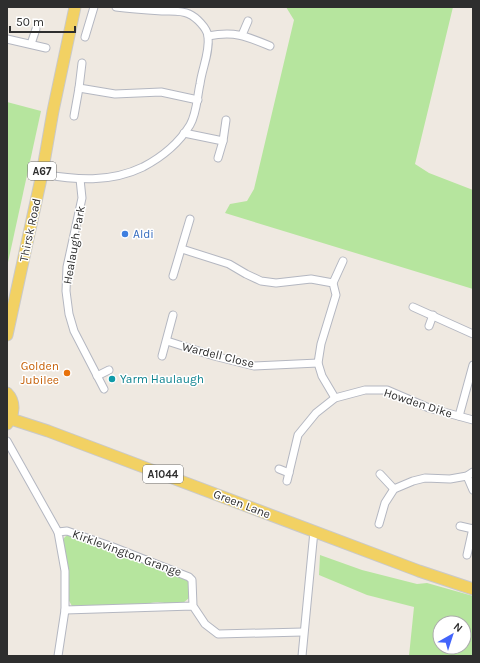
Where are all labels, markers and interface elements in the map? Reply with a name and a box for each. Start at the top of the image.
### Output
scale bar [10,8,75,34]
text: 50 m [16,15,44,29]
road number: A67 [28,162,56,180]
street label: Thirsk Road [16,197,44,263]
street label: Healaugh Park [60,205,88,285]
place label: Aldi [133,227,154,241]
marker: Aldi [120,229,130,239]
street label: Wardell Close [180,339,256,371]
place label: Golden Jubilee [21,359,59,387]
marker: Golden Jubilee [62,368,72,378]
place label: Yarm Haulaugh [120,372,204,386]
marker: Yarm Haulaugh [107,374,117,384]
street label: Howden Dike [382,385,454,421]
road number: A1044 [143,465,183,483]
street label: Green Lane [211,487,273,521]
street label: Kirklevington Grange [71,527,183,579]
north arrow [432,615,472,655]
text: N [451,620,465,635]

